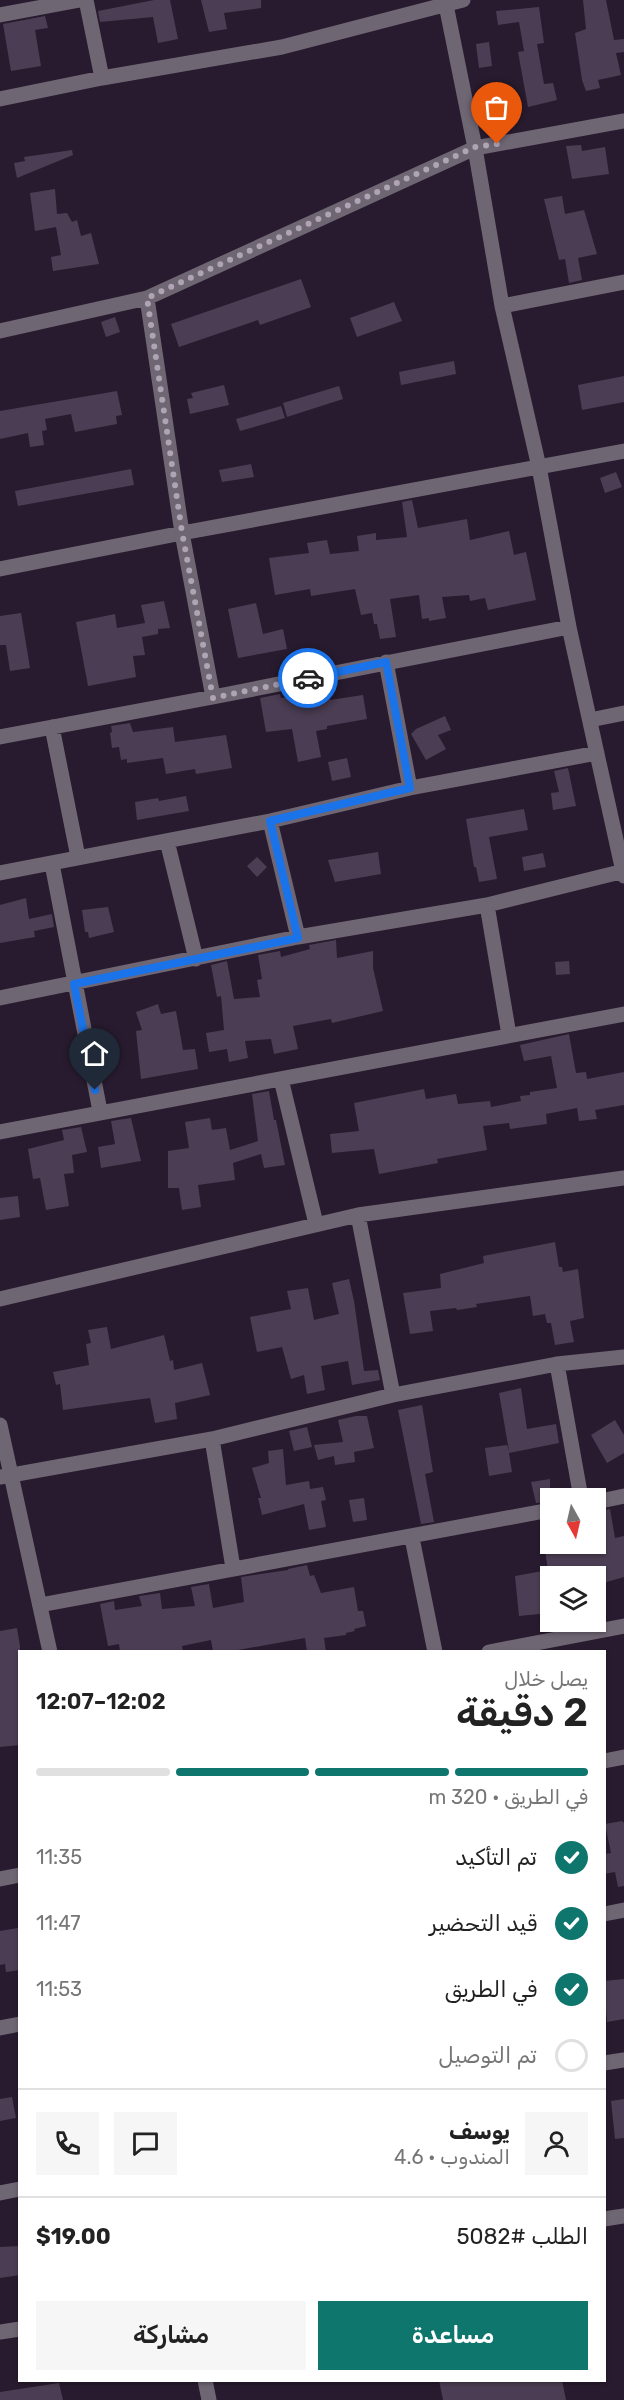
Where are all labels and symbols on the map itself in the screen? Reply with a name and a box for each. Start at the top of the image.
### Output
pin [471,82,522,144]
courier [278,648,338,708]
pin [69,1028,120,1090]
north arrow [540,1488,606,1554]

